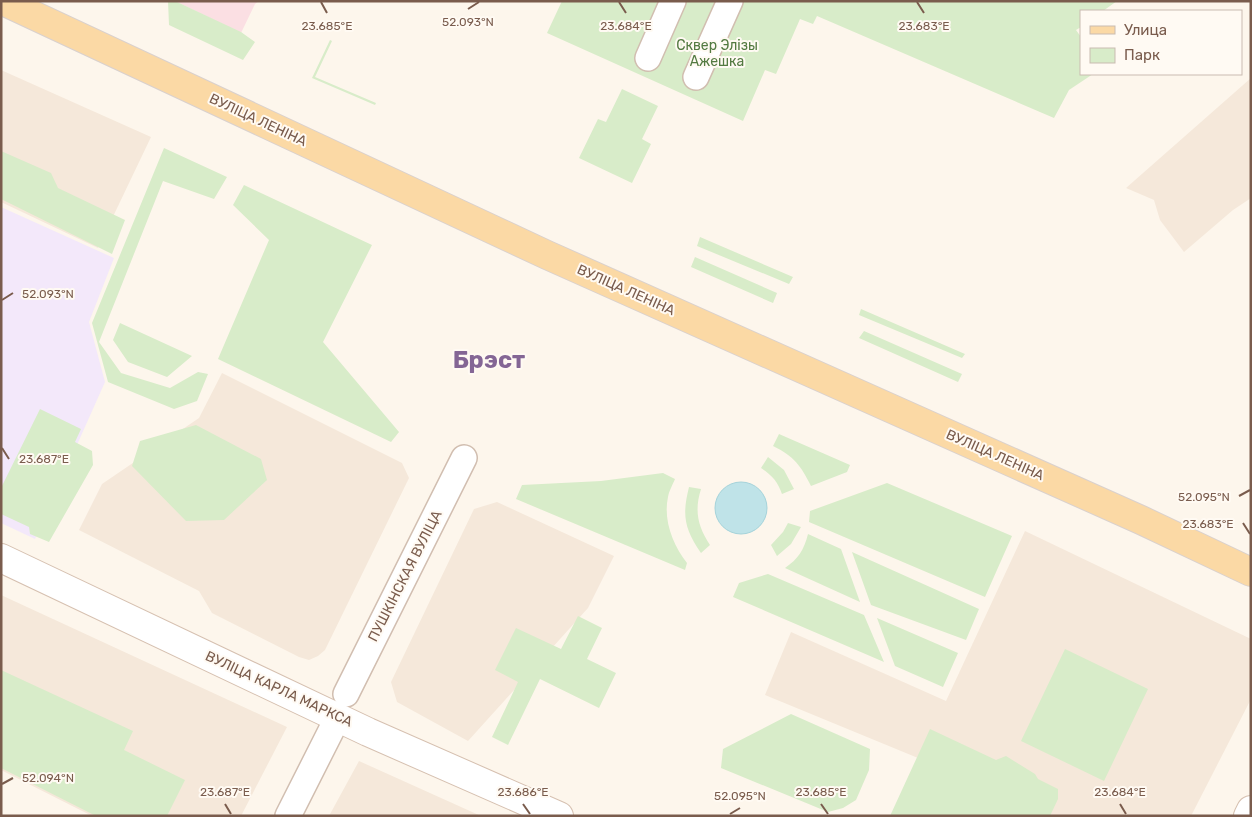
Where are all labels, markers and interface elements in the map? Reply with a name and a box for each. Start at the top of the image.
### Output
legend [1080,10,1242,75]
text: 52.093°N [442,15,494,29]
text: 23.685°E [301,19,353,33]
text: 23.684°E [600,19,652,33]
text: 23.683°E [898,19,950,33]
text: Улица [1124,21,1167,39]
park label: Сквер Элізы Ажешка [676,37,758,70]
text: Парк [1124,46,1160,64]
street label: ВУЛІЦА ЛЕНІНА [207,90,310,150]
street label: ВУЛІЦА ЛЕНІНА [574,261,678,319]
text: 52.093°N [22,287,74,301]
district label: Брэст [453,346,525,374]
street label: ВУЛІЦА ЛЕНІНА [943,426,1047,484]
text: 23.687°E [19,452,69,466]
text: 52.095°N [1178,490,1230,504]
street label: ПУШКІНСКАЯ ВУЛІЦА [364,507,446,645]
text: 23.683°E [1182,517,1234,531]
street label: ВУЛІЦА КАРЛА МАРКСА [203,647,356,731]
text: 52.094°N [22,771,74,785]
text: 23.687°E [200,785,250,799]
text: 23.686°E [497,785,549,799]
text: 23.685°E [795,785,847,799]
text: 23.684°E [1094,785,1146,799]
text: 52.095°N [714,789,766,803]

